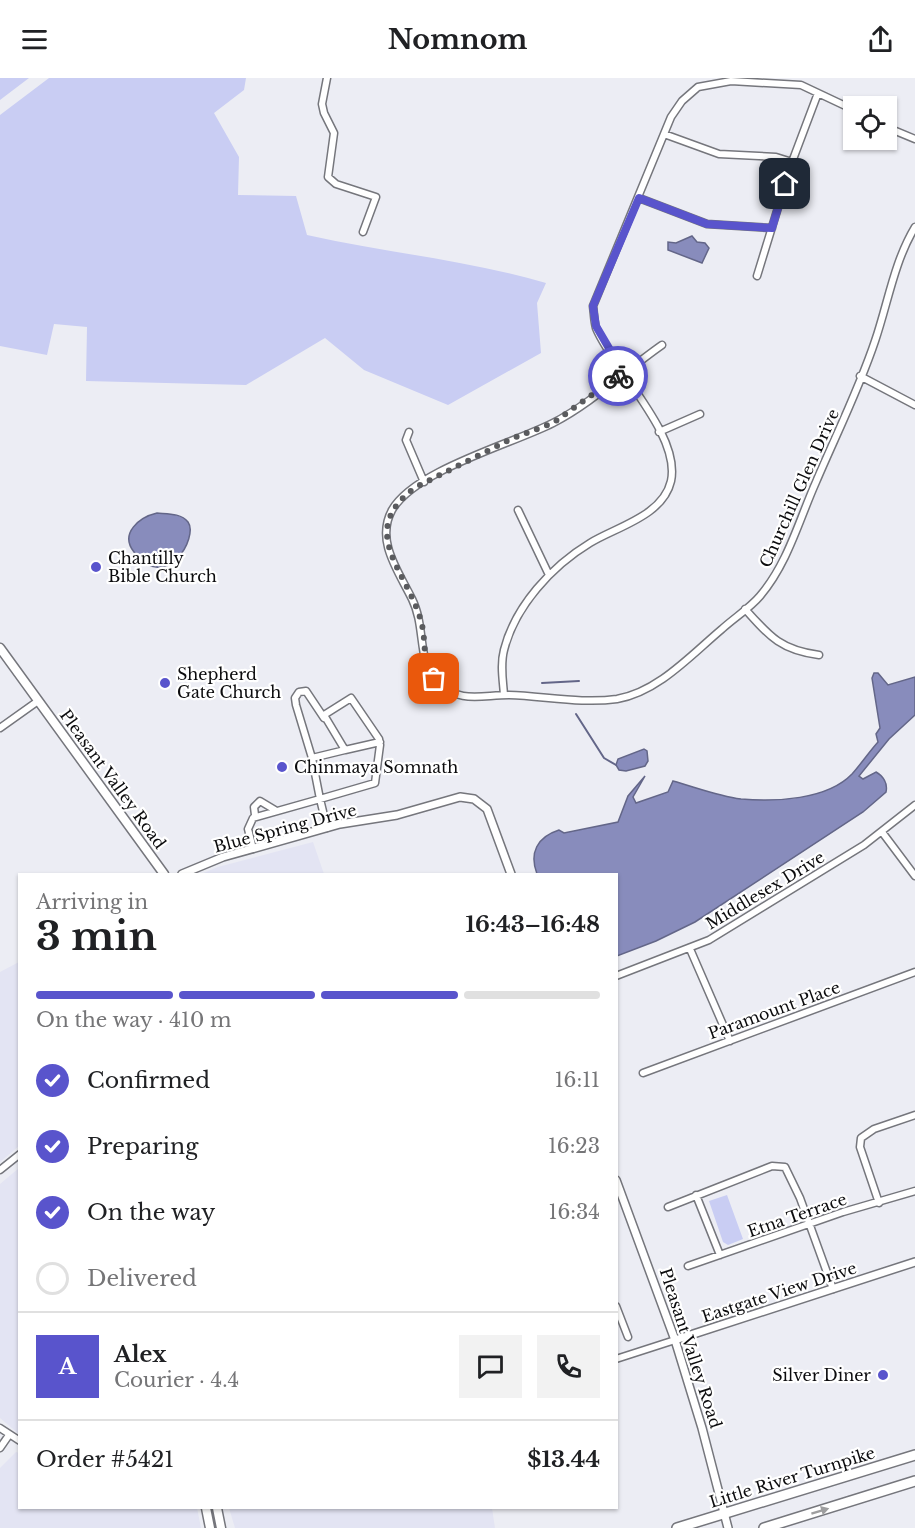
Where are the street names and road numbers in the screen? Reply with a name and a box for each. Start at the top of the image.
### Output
street label: Churchill Glen Drive [755,406,843,570]
street label: Pleasant Valley Road [56,705,170,853]
street label: Blue Spring Drive [211,799,359,857]
street label: Middlesex Drive [702,847,828,933]
street label: Paramount Place [705,977,843,1043]
street label: Etna Terrace [745,1189,849,1241]
street label: Eastgate View Drive [699,1258,859,1326]
street label: Pleasant Valley Road [656,1265,726,1431]
street label: Little River Turnpike [707,1442,877,1512]

